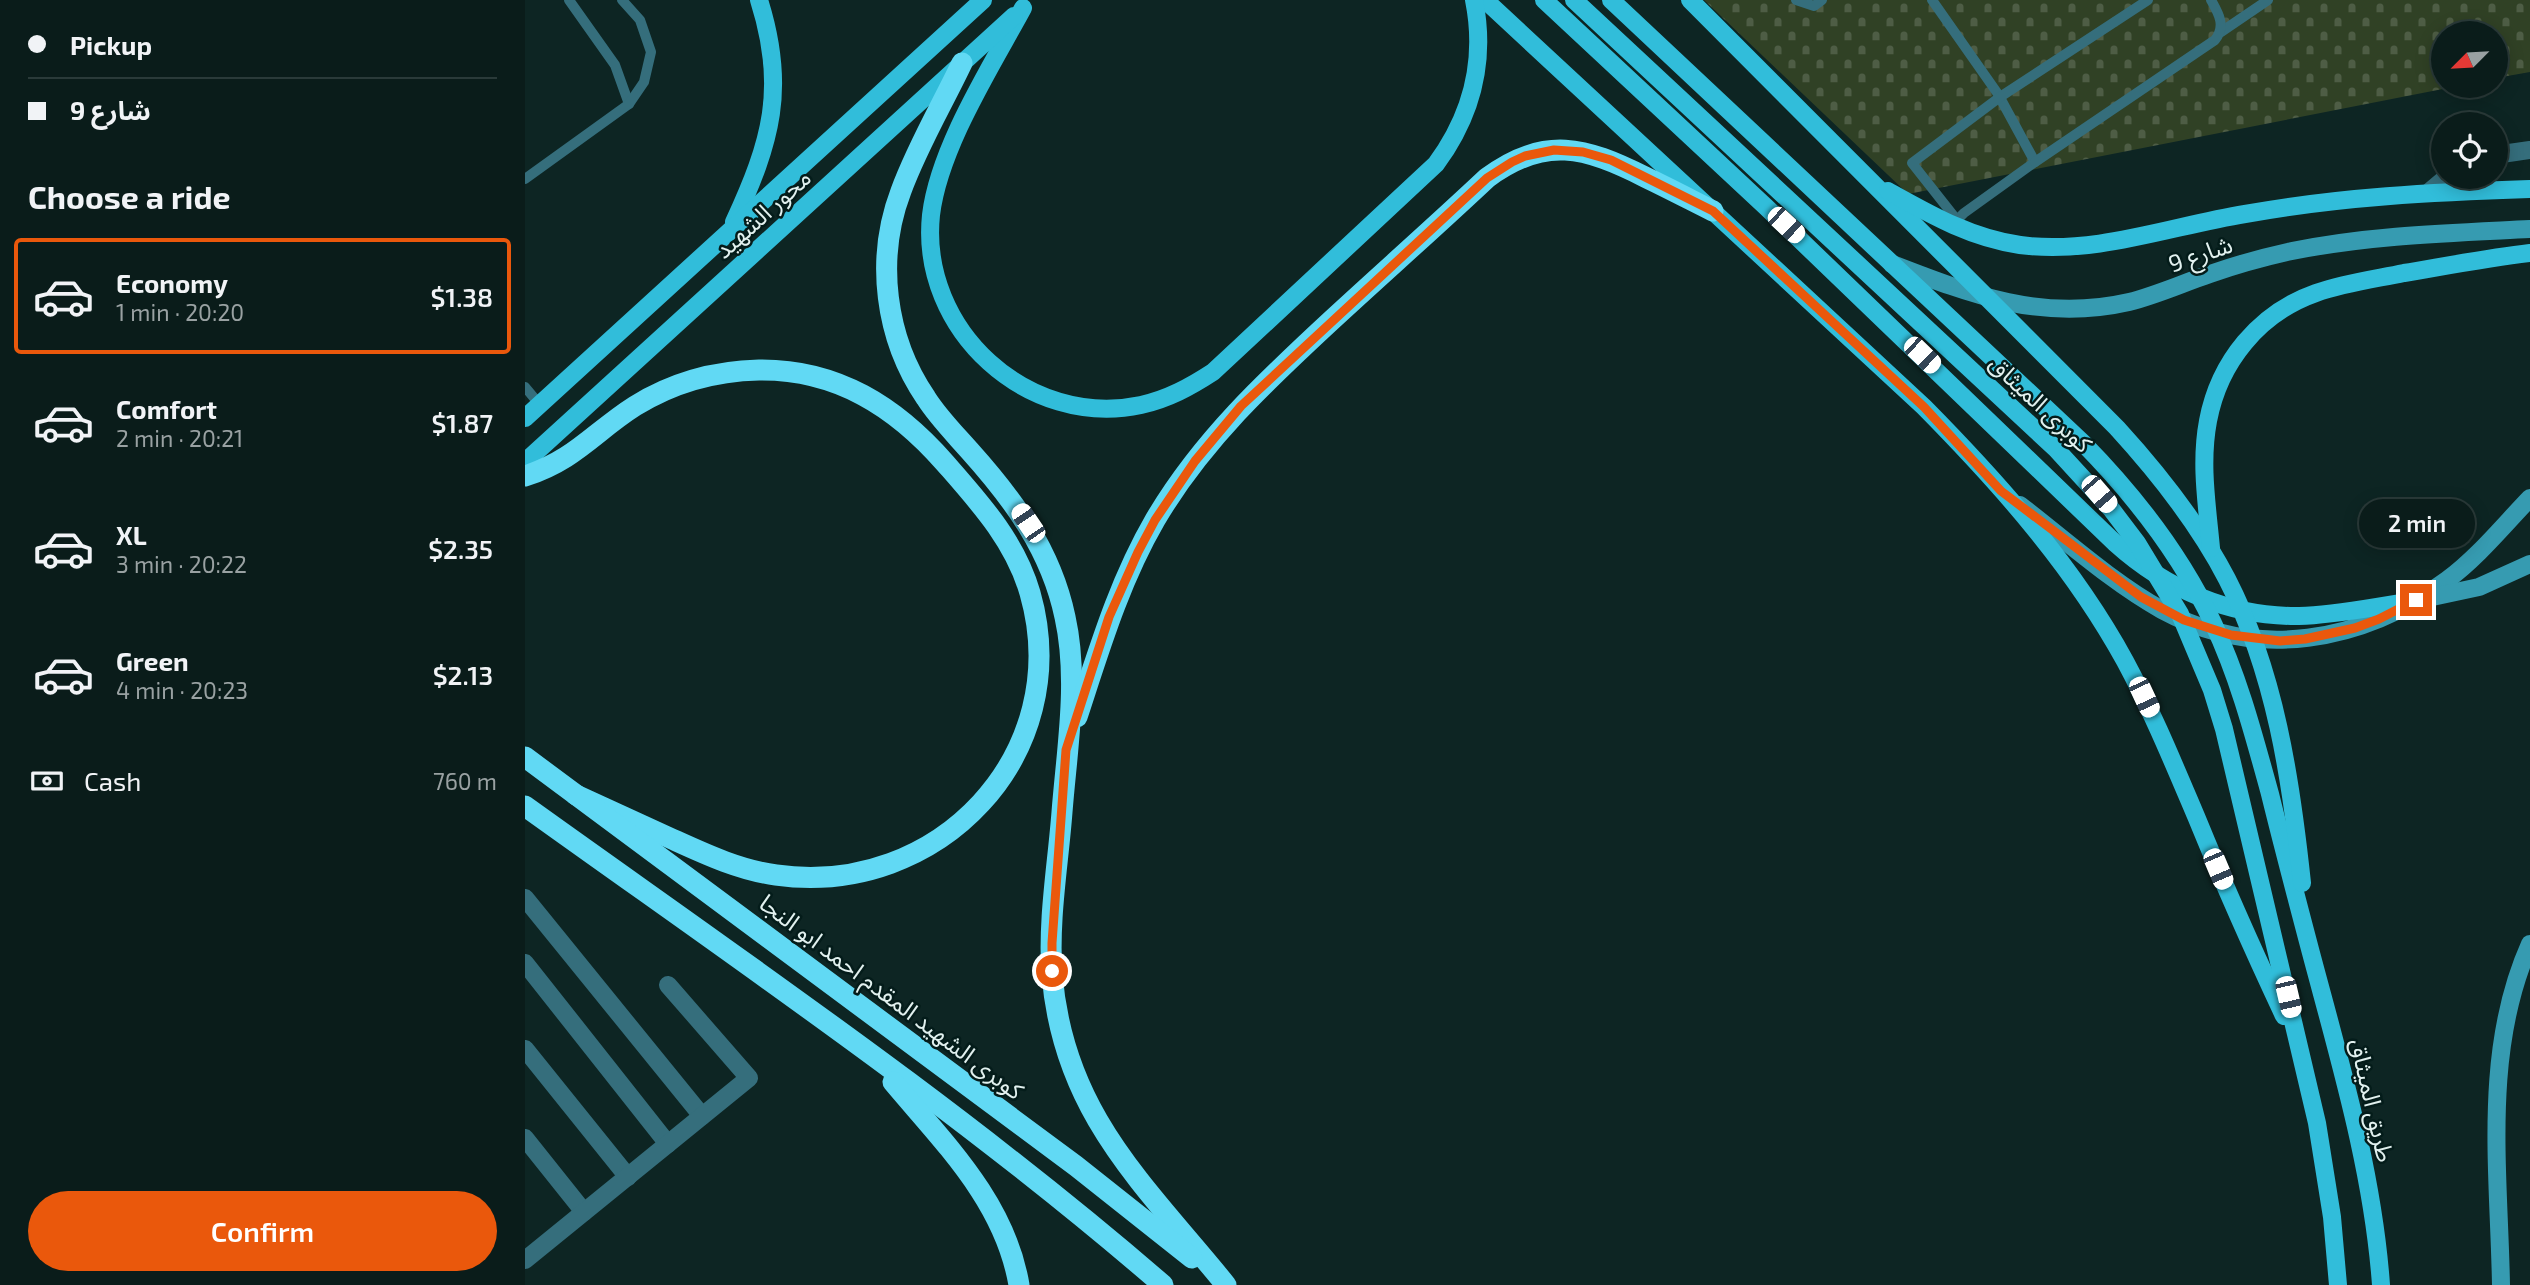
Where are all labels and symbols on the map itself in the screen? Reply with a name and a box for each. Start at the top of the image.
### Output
north arrow [2431,21,2508,98]
street label: محور الشهيد [708,162,817,265]
car [1764,203,1809,247]
street label: شارع 9 [2164,229,2237,281]
car [1900,333,1945,377]
street label: كوبرى الميثاق [1983,348,2099,459]
car [2078,471,2121,517]
callout: 2 min [2358,498,2474,548]
car [1008,500,1049,546]
route end [2400,584,2432,616]
car [2126,674,2163,720]
car [2201,846,2236,892]
street label: كوبرى الشهيد المقدم احمد ابو النجا [751,887,1031,1109]
route start [1036,955,1068,987]
car [2274,974,2303,1020]
street label: طريق الميثاق [2343,1035,2401,1165]

